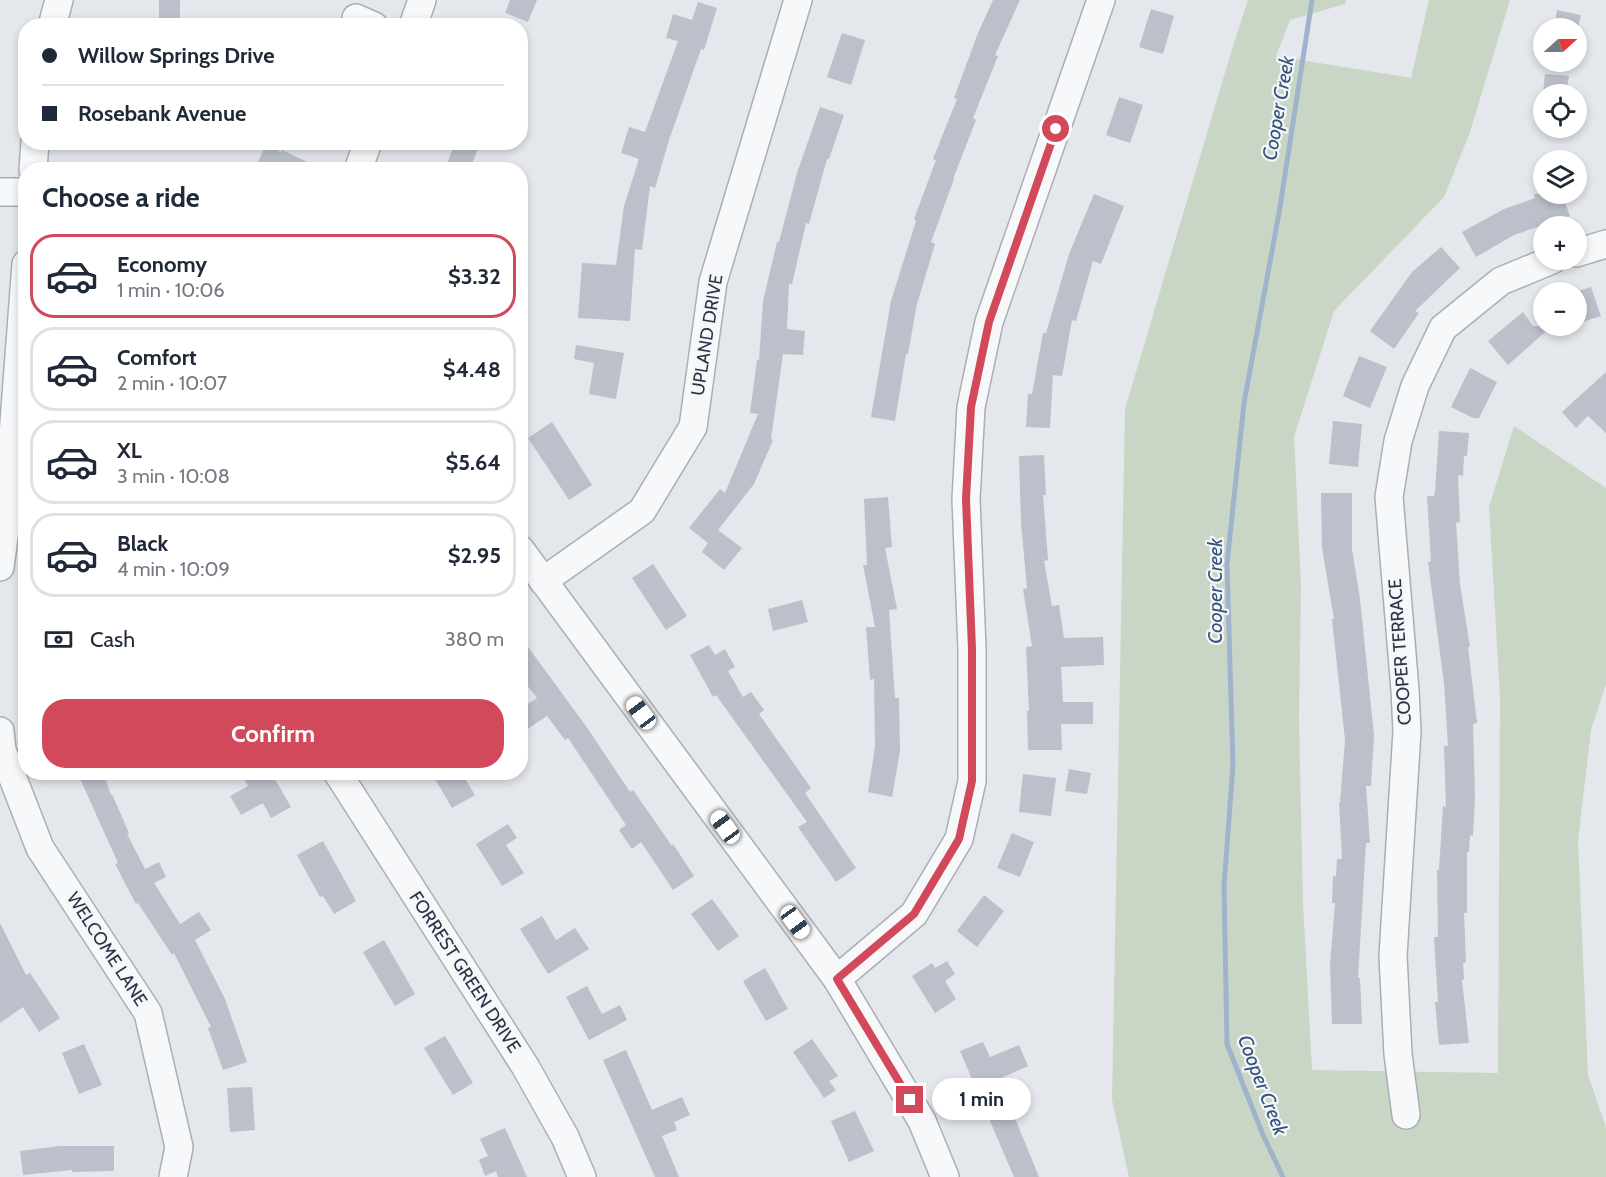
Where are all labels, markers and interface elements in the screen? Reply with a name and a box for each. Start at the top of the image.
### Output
north arrow [1533,18,1587,72]
map controls [1533,18,1587,336]
text: Willow Springs Drive [78,42,275,69]
water label: Cooper Creek [1257,53,1299,162]
button: locate [1533,84,1587,138]
text: Rosebank Avenue [78,100,246,127]
route start [1042,115,1069,142]
button: layers [1533,150,1587,204]
text: Choose a ride [42,181,200,214]
button: + [1533,216,1587,270]
icon: car [45,249,99,303]
text: Economy [117,251,207,278]
text: $3.32 [448,263,501,290]
street label: UPLAND DRIVE [687,273,727,397]
text: 1 min · 10:06 [117,278,225,302]
button: − [1533,282,1587,336]
icon: car [45,342,99,396]
text: Comfort [117,344,196,371]
text: $4.48 [443,356,501,383]
text: 2 min · 10:07 [117,371,227,395]
icon: car [45,435,99,489]
text: XL [117,437,142,464]
text: $5.64 [446,449,501,476]
text: 3 min · 10:08 [117,464,230,488]
icon: car [45,528,99,582]
text: Black [117,530,168,557]
water label: Cooper Creek [1203,537,1227,644]
text: $2.95 [448,542,501,569]
text: 4 min · 10:09 [117,557,230,581]
street label: COOPER TERRACE [1384,578,1416,726]
icon: cash [42,623,75,656]
text: Cash [90,626,135,653]
text: 380 m [445,627,504,651]
car [623,693,659,733]
button: Confirm [42,699,504,768]
car [707,807,743,847]
street label: FORREST GREEN DRIVE [405,887,525,1057]
street label: WELCOME LANE [62,888,152,1010]
car [777,902,813,942]
water label: Cooper Creek [1233,1031,1294,1140]
callout: 1 min [931,1079,1030,1121]
route end [896,1086,923,1113]
text: 1 min [959,1087,1004,1111]

